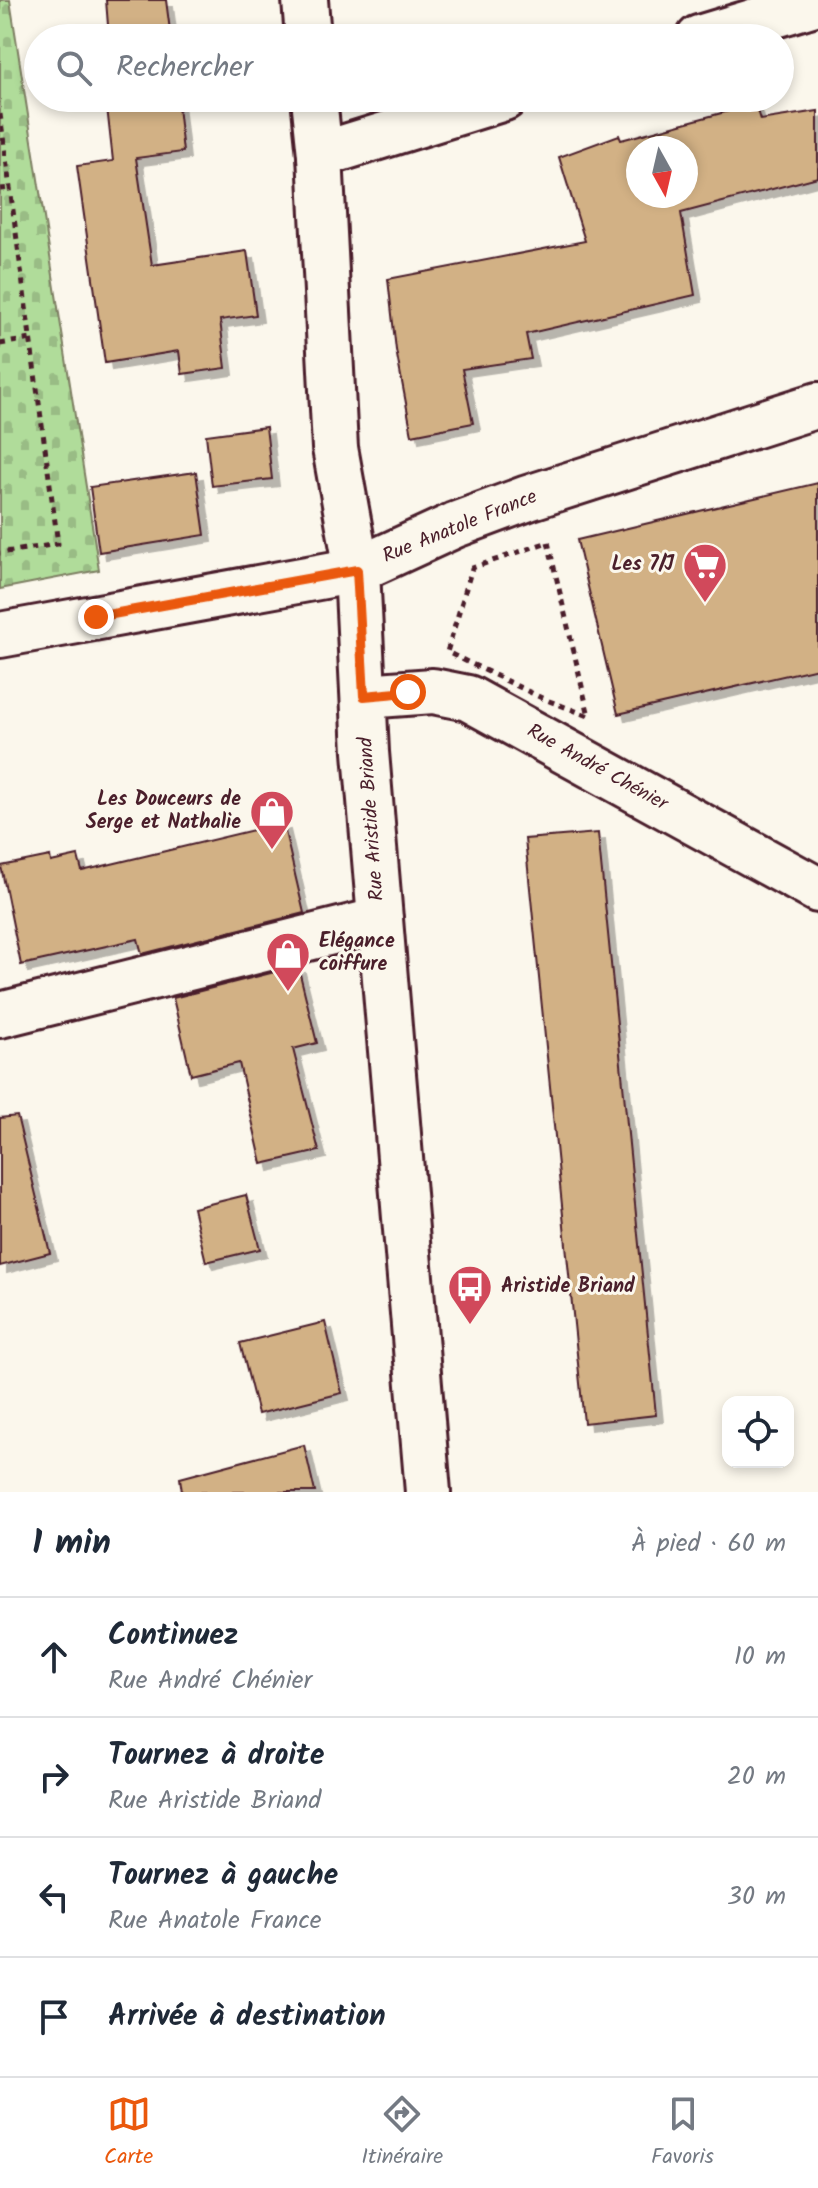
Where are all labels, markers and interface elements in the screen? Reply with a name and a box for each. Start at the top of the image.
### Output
search box [24,24,794,112]
text: Rechercher [116,44,253,92]
icon: search [52,46,96,90]
north arrow [626,136,698,208]
street label: Rue Anatole France [378,481,542,573]
supermarket icon: Les 7/J [681,541,729,604]
place label: Les 7/J [611,549,675,581]
route end [78,599,114,635]
route start [390,674,426,710]
street label: Rue André Chénier [521,716,675,821]
street label: Rue Aristide Briand [350,735,394,902]
place label: Les Douceurs de Serge et Nathalie [86,784,241,839]
shop icon: Les Douceurs de Serge et Nathalie [248,788,296,851]
place label: Elégance coiffure [319,926,395,981]
shop icon: Elégance coiffure [264,930,312,993]
bus stop icon: Aristide Briand [446,1263,494,1326]
place label: Aristide Briand [501,1271,636,1303]
map controls [722,1396,794,1468]
button: locate [722,1396,794,1468]
text: 1 min [32,1517,111,1571]
text: À pied · 60 m [631,1523,786,1565]
text: Continuez [108,1612,238,1660]
icon: ahead [32,1635,76,1679]
text: 10 m [734,1636,786,1678]
text: Rue André Chénier [108,1660,312,1702]
text: Tournez à droite [108,1732,324,1780]
icon: right [32,1755,76,1799]
text: 20 m [727,1756,786,1798]
text: Rue Aristide Briand [108,1780,321,1822]
text: Tournez à gauche [108,1852,338,1900]
icon: left [32,1875,76,1919]
text: 30 m [727,1876,786,1918]
text: Rue Anatole France [108,1900,322,1942]
text: Arrivée à destination [108,1993,386,2041]
icon: arrive [32,1995,76,2039]
tab: Carte [104,2092,153,2175]
tab: Itinéraire [361,2092,443,2175]
tab: Favoris [651,2092,714,2175]

